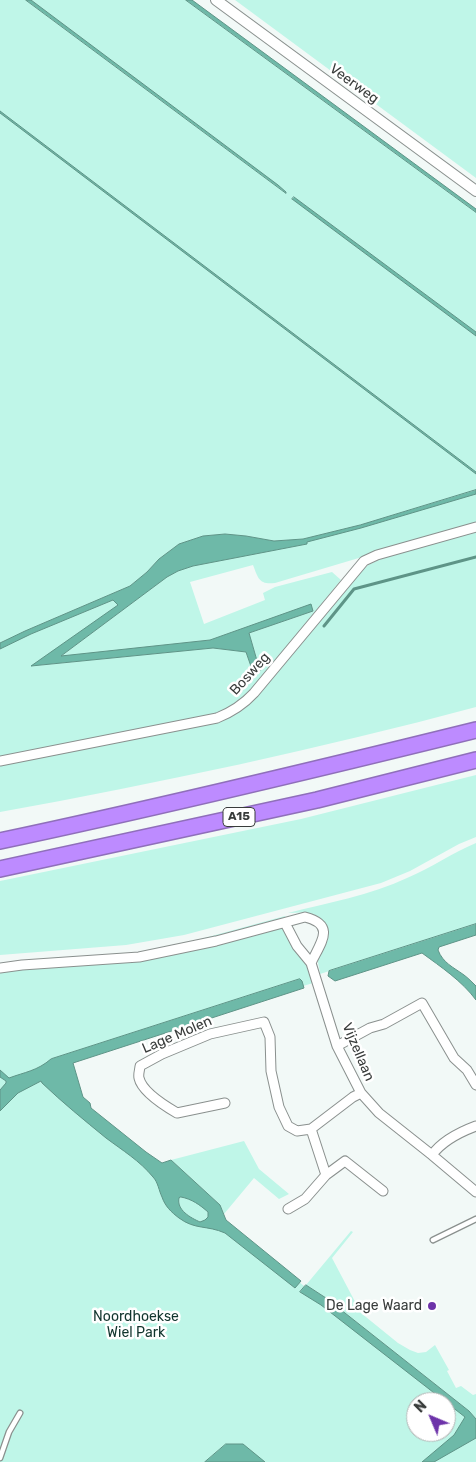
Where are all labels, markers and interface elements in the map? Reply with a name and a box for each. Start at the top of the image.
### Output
street label: Veerweg [326,61,382,107]
street label: Bosweg [227,649,273,699]
road number: A15 [223,808,255,826]
street label: Lage Molen [140,1013,214,1057]
street label: Vijzellaan [338,1020,378,1084]
place label: De Lage Waard [326,1298,422,1314]
marker: De Lage Waard [426,1300,438,1312]
park label: Noordhoekse Wiel Park [93,1309,179,1341]
north arrow [406,1392,456,1442]
text: N [411,1397,430,1416]

